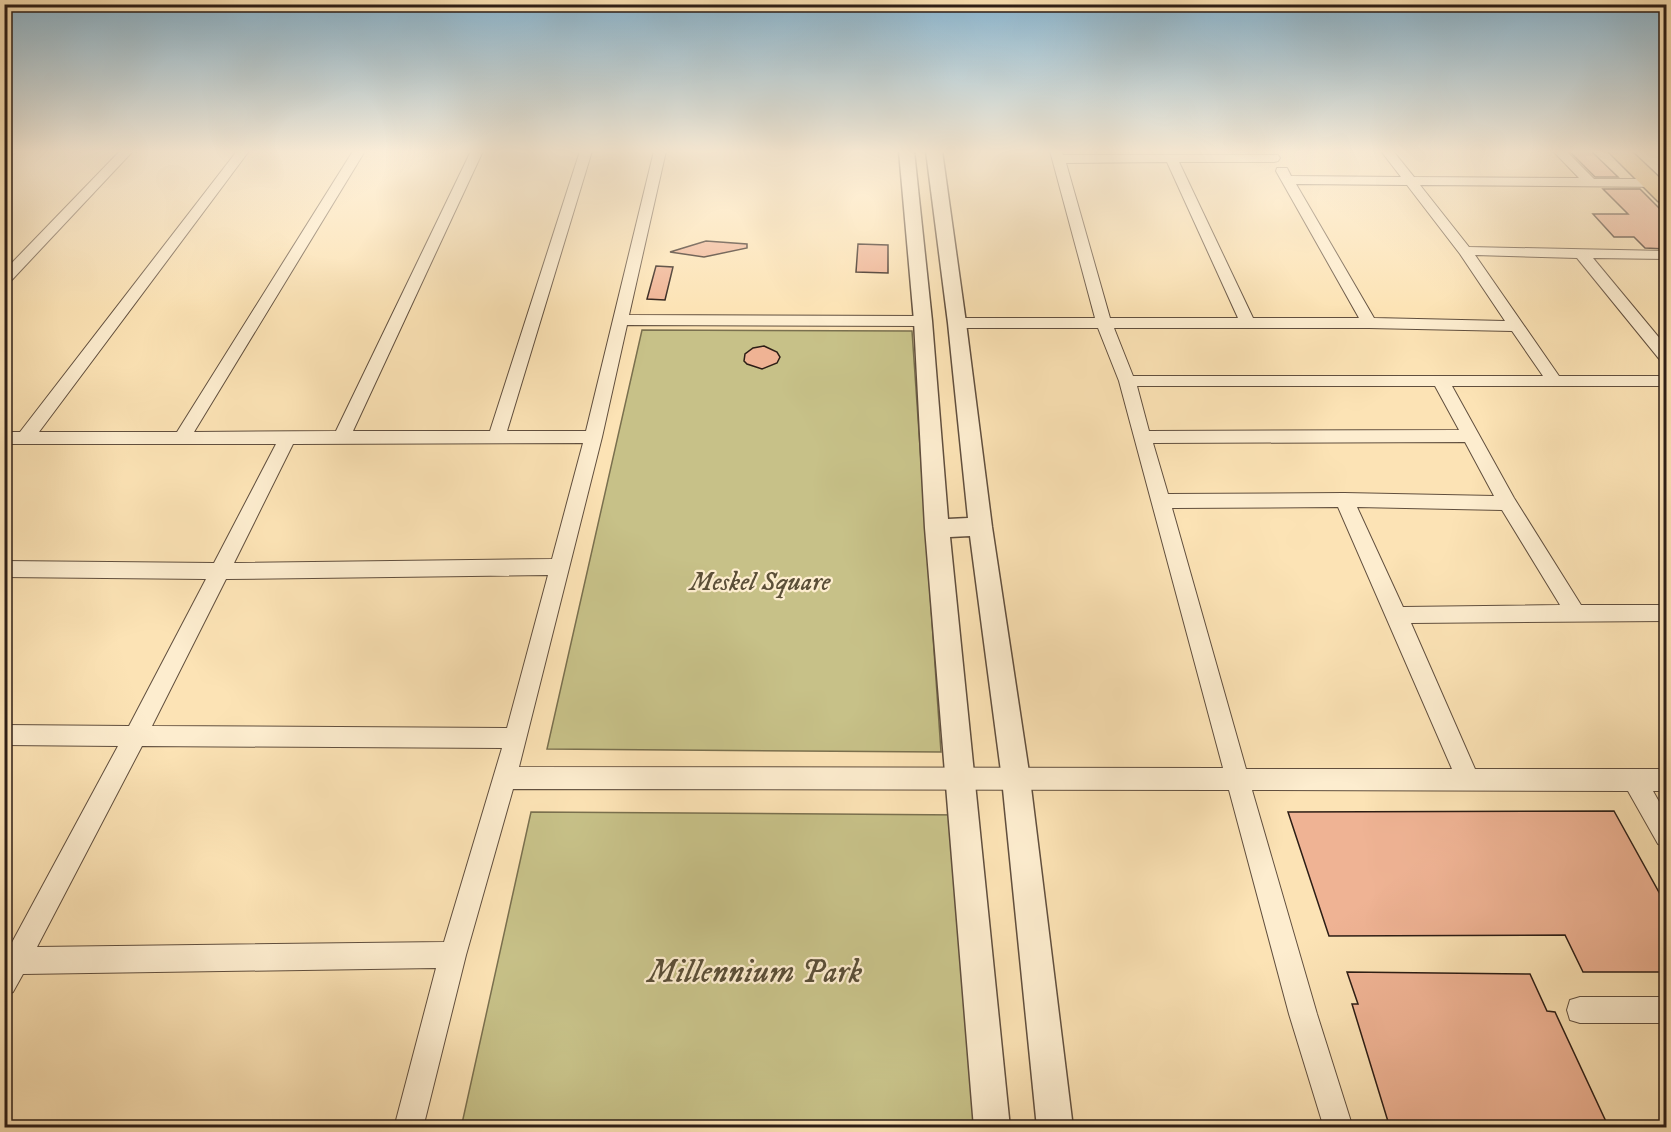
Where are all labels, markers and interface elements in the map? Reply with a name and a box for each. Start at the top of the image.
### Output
park label: Meskel Square [688,566,831,599]
park label: Millennium Park [646,953,863,993]

